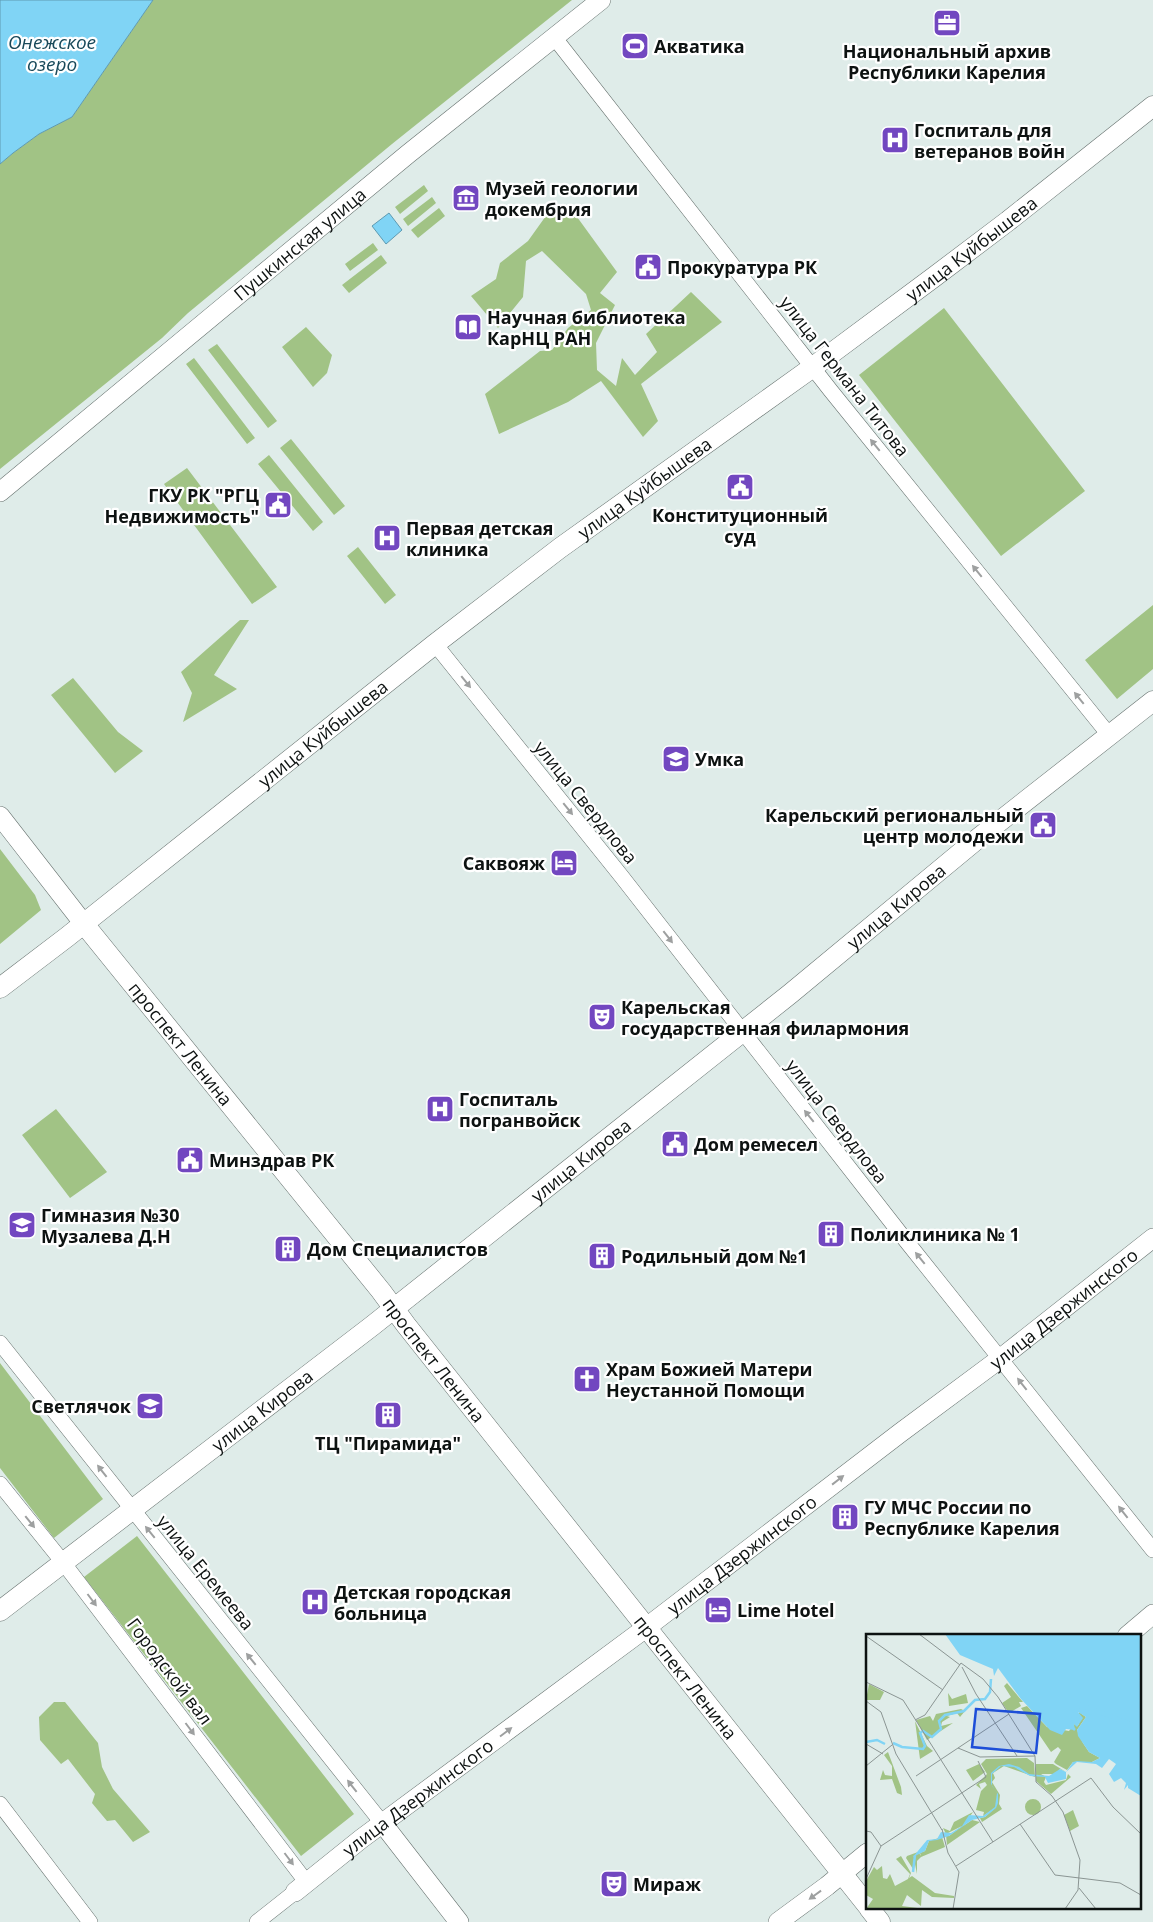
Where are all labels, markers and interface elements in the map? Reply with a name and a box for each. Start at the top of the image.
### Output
office icon: Национальный архив Республики Карелия [932,8,962,38]
water label: Онежское озеро [8,29,96,77]
sports icon: Акватика [620,31,650,61]
place label: Акватика [654,34,745,58]
place label: Национальный архив Республики Карелия [843,39,1051,84]
place label: Госпиталь для ветеранов войн [914,118,1065,163]
hospital icon: Госпиталь для ветеранов войн [880,125,910,155]
place label: Музей геологии докембрия [485,176,638,221]
street label: Пушкинская улица [228,182,371,306]
museum icon: Музей геологии докембрия [451,183,481,213]
street label: улица Куйбышева [901,191,1042,306]
public building icon: Прокуратура РК [633,252,663,282]
place label: Прокуратура РК [667,255,818,279]
street label: улица Германа Титова [775,291,915,461]
place label: Научная библиотека КарНЦ РАН [487,305,686,350]
library icon: Научная библиотека КарНЦ РАН [453,312,483,342]
street label: улица Куйбышева [573,432,716,544]
one-way arrow [869,439,880,452]
public building icon: Конституционный суд [725,472,755,502]
place label: ГКУ РК "РГЦ Недвижимость" [105,483,259,528]
public building icon: ГКУ РК "РГЦ Недвижимость" [263,490,293,520]
place label: Конституционный суд [652,503,828,548]
place label: Первая детская клиника [406,516,553,561]
hospital icon: Первая детская клиника [372,523,402,553]
one-way arrow [972,565,983,578]
street label: улица Куйбышева [253,674,392,792]
one-way arrow [461,675,472,688]
one-way arrow [1073,692,1084,705]
street label: улица Свердлова [529,736,643,868]
school or university icon: Умка [661,744,691,774]
place label: Умка [695,747,744,771]
one-way arrow [562,802,573,815]
place label: Карельский региональный центр молодежи [765,803,1024,848]
public building icon: Карельский региональный центр молодежи [1028,810,1058,840]
hotel icon: Саквояж [549,848,579,878]
place label: Саквояж [463,851,545,875]
street label: улица Кирова [842,858,950,954]
one-way arrow [663,930,674,943]
street label: проспект Ленина [124,977,238,1111]
place label: Карельская государственная филармония [621,995,909,1040]
theatre icon: Карельская государственная филармония [587,1002,617,1032]
street label: улица Свердлова [781,1054,893,1188]
place label: Госпиталь погранвойск [459,1087,581,1132]
hospital icon: Госпиталь погранвойск [425,1094,455,1124]
one-way arrow [804,1110,815,1123]
street label: улица Кирова [526,1113,636,1207]
public building icon: Дом ремесел [660,1129,690,1159]
place label: Дом ремесел [694,1132,818,1156]
public building icon: Минздрав РК [175,1145,205,1175]
place label: Минздрав РК [209,1148,335,1172]
place label: Гимназия №30 Музалева Д.Н [41,1203,179,1248]
school or university icon: Гимназия №30 Музалева Д.Н [7,1210,37,1240]
building icon: Поликлиника № 1 [816,1219,846,1249]
place label: Поликлиника № 1 [850,1222,1020,1246]
building icon: Дом Специалистов [273,1234,303,1264]
place label: Дом Специалистов [307,1237,488,1261]
building icon: Родильный дом №1 [587,1241,617,1271]
street label: улица Дзержинского [985,1243,1143,1374]
place label: Родильный дом №1 [621,1244,808,1268]
one-way arrow [915,1251,926,1264]
street label: проспект Ленина [378,1292,491,1427]
place label: Храм Божией Матери Неустанной Помощи [606,1357,813,1402]
street label: улица Кирова [206,1364,317,1457]
church icon: Храм Божией Матери Неустанной Помощи [572,1364,602,1394]
one-way arrow [1016,1378,1027,1391]
school or university icon: Светлячок [135,1391,165,1421]
place label: Светлячок [31,1394,132,1418]
building icon: ТЦ "Пирамида" [373,1400,403,1430]
place label: ТЦ "Пирамида" [315,1431,461,1455]
one-way arrow [96,1465,107,1478]
one-way arrow [831,1475,844,1486]
street label: улица Дзержинского [662,1489,821,1619]
place label: ГУ МЧС России по Республике Карелия [864,1495,1060,1540]
building icon: ГУ МЧС России по Республике Карелия [830,1502,860,1532]
one-way arrow [1118,1505,1128,1518]
street label: улица Еремеева [152,1509,260,1635]
one-way arrow [25,1515,36,1528]
one-way arrow [144,1526,155,1539]
place label: Детская городская больница [334,1580,511,1625]
hospital icon: Детская городская больница [300,1587,330,1617]
one-way arrow [87,1593,97,1607]
hotel icon: Lime Hotel [703,1595,733,1625]
place label: Lime Hotel [737,1598,835,1622]
street label: проспект Ленина [629,1610,743,1744]
street label: Городской вал [122,1613,218,1729]
inset map [866,1634,1140,1910]
one-way arrow [246,1653,257,1666]
one-way arrow [185,1722,196,1735]
one-way arrow [499,1727,513,1737]
street label: улица Дзержинского [337,1733,498,1861]
one-way arrow [347,1780,358,1793]
one-way arrow [284,1852,294,1865]
theatre icon: Мираж [599,1869,629,1899]
place label: Мираж [633,1872,701,1896]
one-way arrow [808,1890,822,1900]

